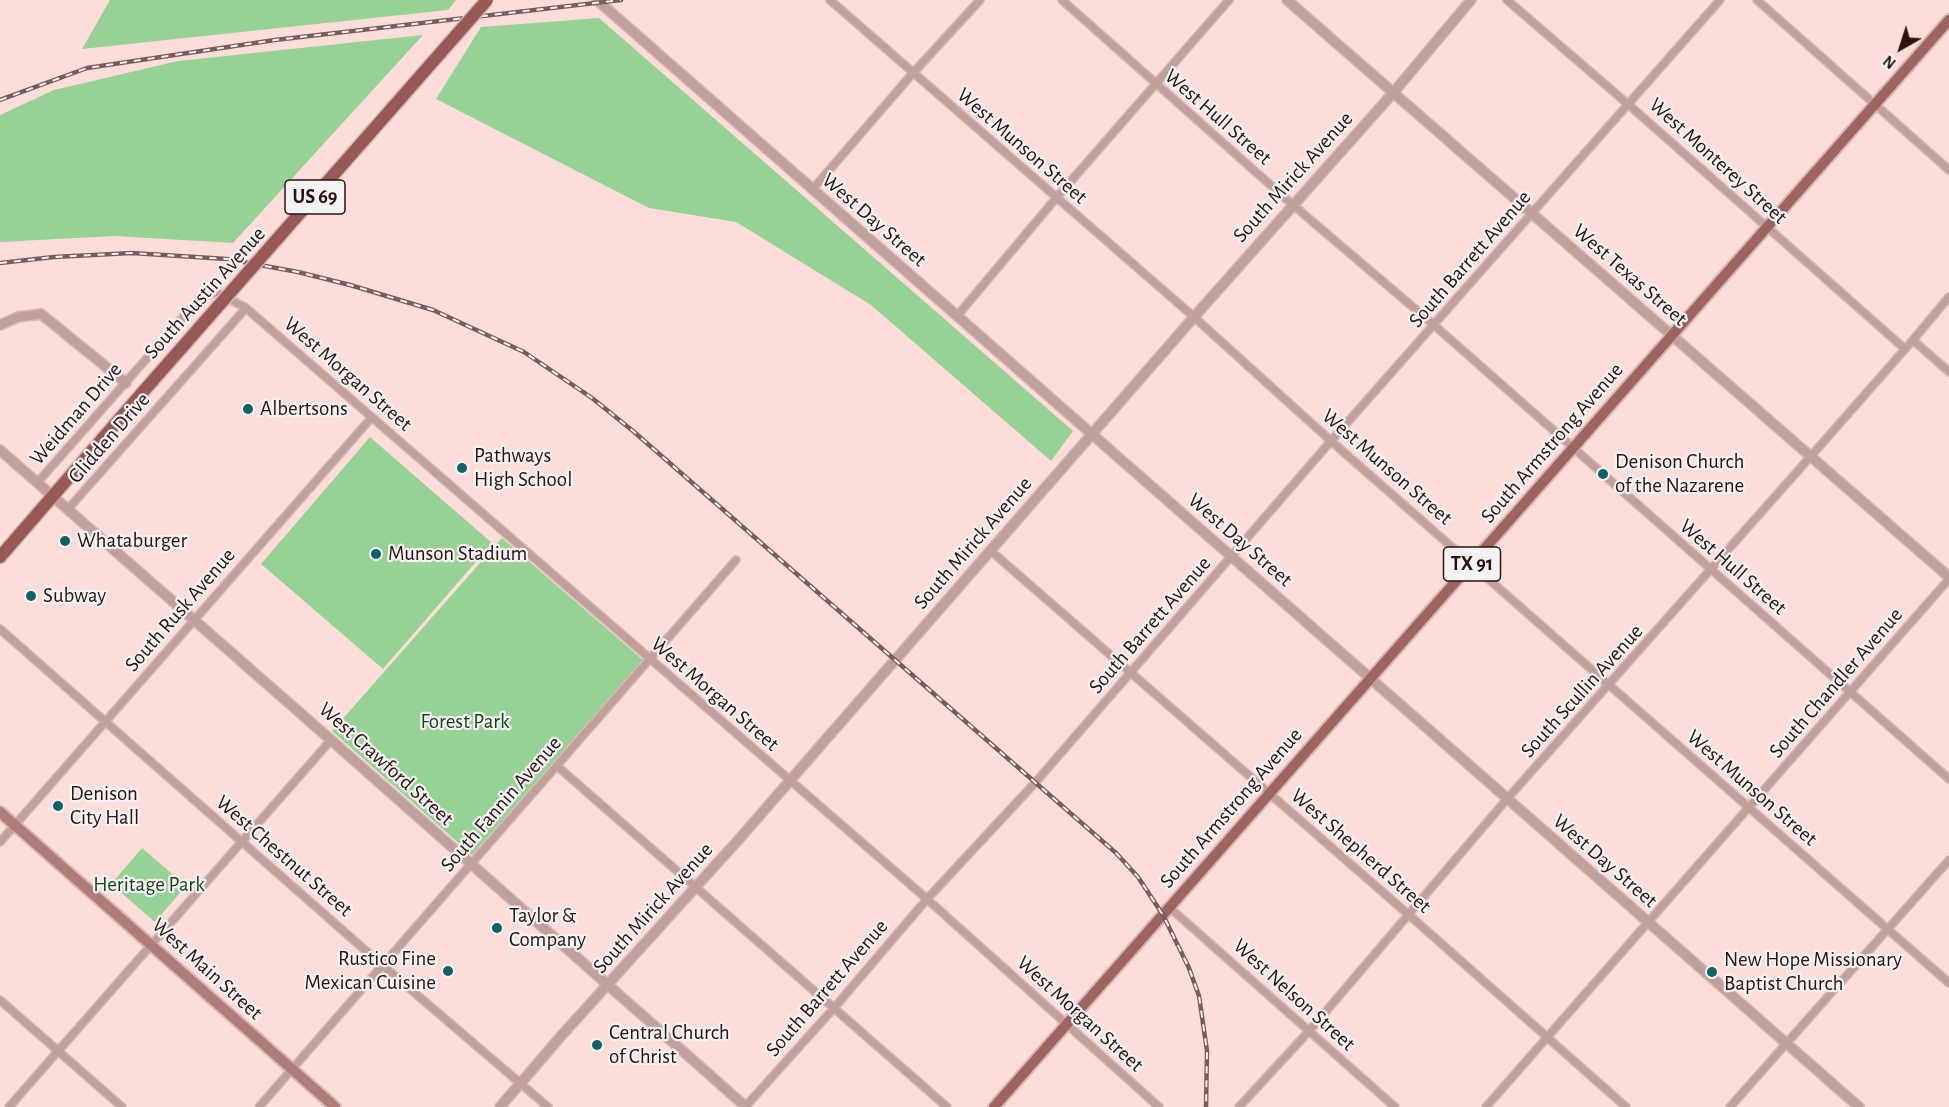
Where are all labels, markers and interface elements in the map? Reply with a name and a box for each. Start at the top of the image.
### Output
north arrow [1871,18,1931,78]
text: N [1880,52,1899,72]
street label: West Hull Street [1159,64,1277,170]
street label: West Munson Street [952,83,1092,209]
street label: West Monterey Street [1644,92,1792,230]
street label: South Mirick Avenue [1228,106,1358,248]
street label: West Day Street [817,168,931,272]
road number: US 69 [285,180,345,214]
street label: South Barrett Avenue [1404,185,1536,333]
street label: West Texas Street [1568,219,1692,331]
street label: South Austin Avenue [139,222,271,364]
street label: West Morgan Street [279,311,417,437]
street label: Weidman Drive [25,358,127,470]
street label: South Armstrong Avenue [1476,358,1628,528]
street label: Glidden Drive [63,387,155,489]
place label: Albertsons [260,396,348,422]
marker: Albertsons [241,402,255,416]
street label: West Munson Street [1317,404,1457,530]
place label: Pathways High School [474,443,572,493]
place label: Denison Church of the Nazarene [1615,449,1744,499]
marker: Pathways High School [455,461,469,475]
marker: Denison Church of the Nazarene [1596,467,1610,481]
street label: South Mirick Avenue [909,472,1037,614]
street label: West Day Street [1183,488,1297,592]
street label: West Hull Street [1674,514,1792,620]
place label: Whataburger [77,528,187,554]
marker: Whataburger [58,534,72,548]
place label: Munson Stadium [388,541,527,567]
street label: South Rusk Avenue [119,543,241,677]
marker: Munson Stadium [369,547,383,561]
road number: TX 91 [1444,547,1500,581]
street label: South Barrett Avenue [1084,551,1216,699]
place label: Subway [43,583,106,609]
marker: Subway [24,589,38,603]
street label: South Chandler Avenue [1764,603,1908,763]
street label: South Scullin Avenue [1515,619,1649,763]
street label: West Morgan Street [646,631,784,757]
street label: West Crawford Street [313,697,459,831]
park label: Forest Park [420,709,510,735]
street label: South Armstrong Avenue [1155,723,1307,893]
street label: West Munson Street [1682,725,1822,851]
street label: South Fannin Avenue [435,731,567,877]
place label: Denison City Hall [70,781,139,831]
street label: West Shepherd Street [1286,783,1436,919]
street label: West Chestnut Street [211,790,357,922]
marker: Denison City Hall [51,799,65,813]
street label: West Day Street [1548,809,1662,913]
street label: South Mirick Avenue [588,837,718,979]
park label: Heritage Park [93,872,205,898]
place label: Taylor & Company [509,903,586,953]
street label: West Main Street [146,913,268,1025]
street label: South Barrett Avenue [761,914,893,1062]
marker: Taylor & Company [490,921,504,935]
street label: West Nelson Street [1228,933,1360,1057]
place label: Rustico Fine Mexican Cuisine [304,946,436,996]
place label: New Hope Missionary Baptist Church [1724,947,1902,997]
street label: West Morgan Street [1012,951,1148,1077]
marker: Rustico Fine Mexican Cuisine [441,964,455,978]
marker: New Hope Missionary Baptist Church [1705,965,1719,979]
place label: Central Church of Christ [609,1020,730,1070]
marker: Central Church of Christ [590,1038,604,1052]

